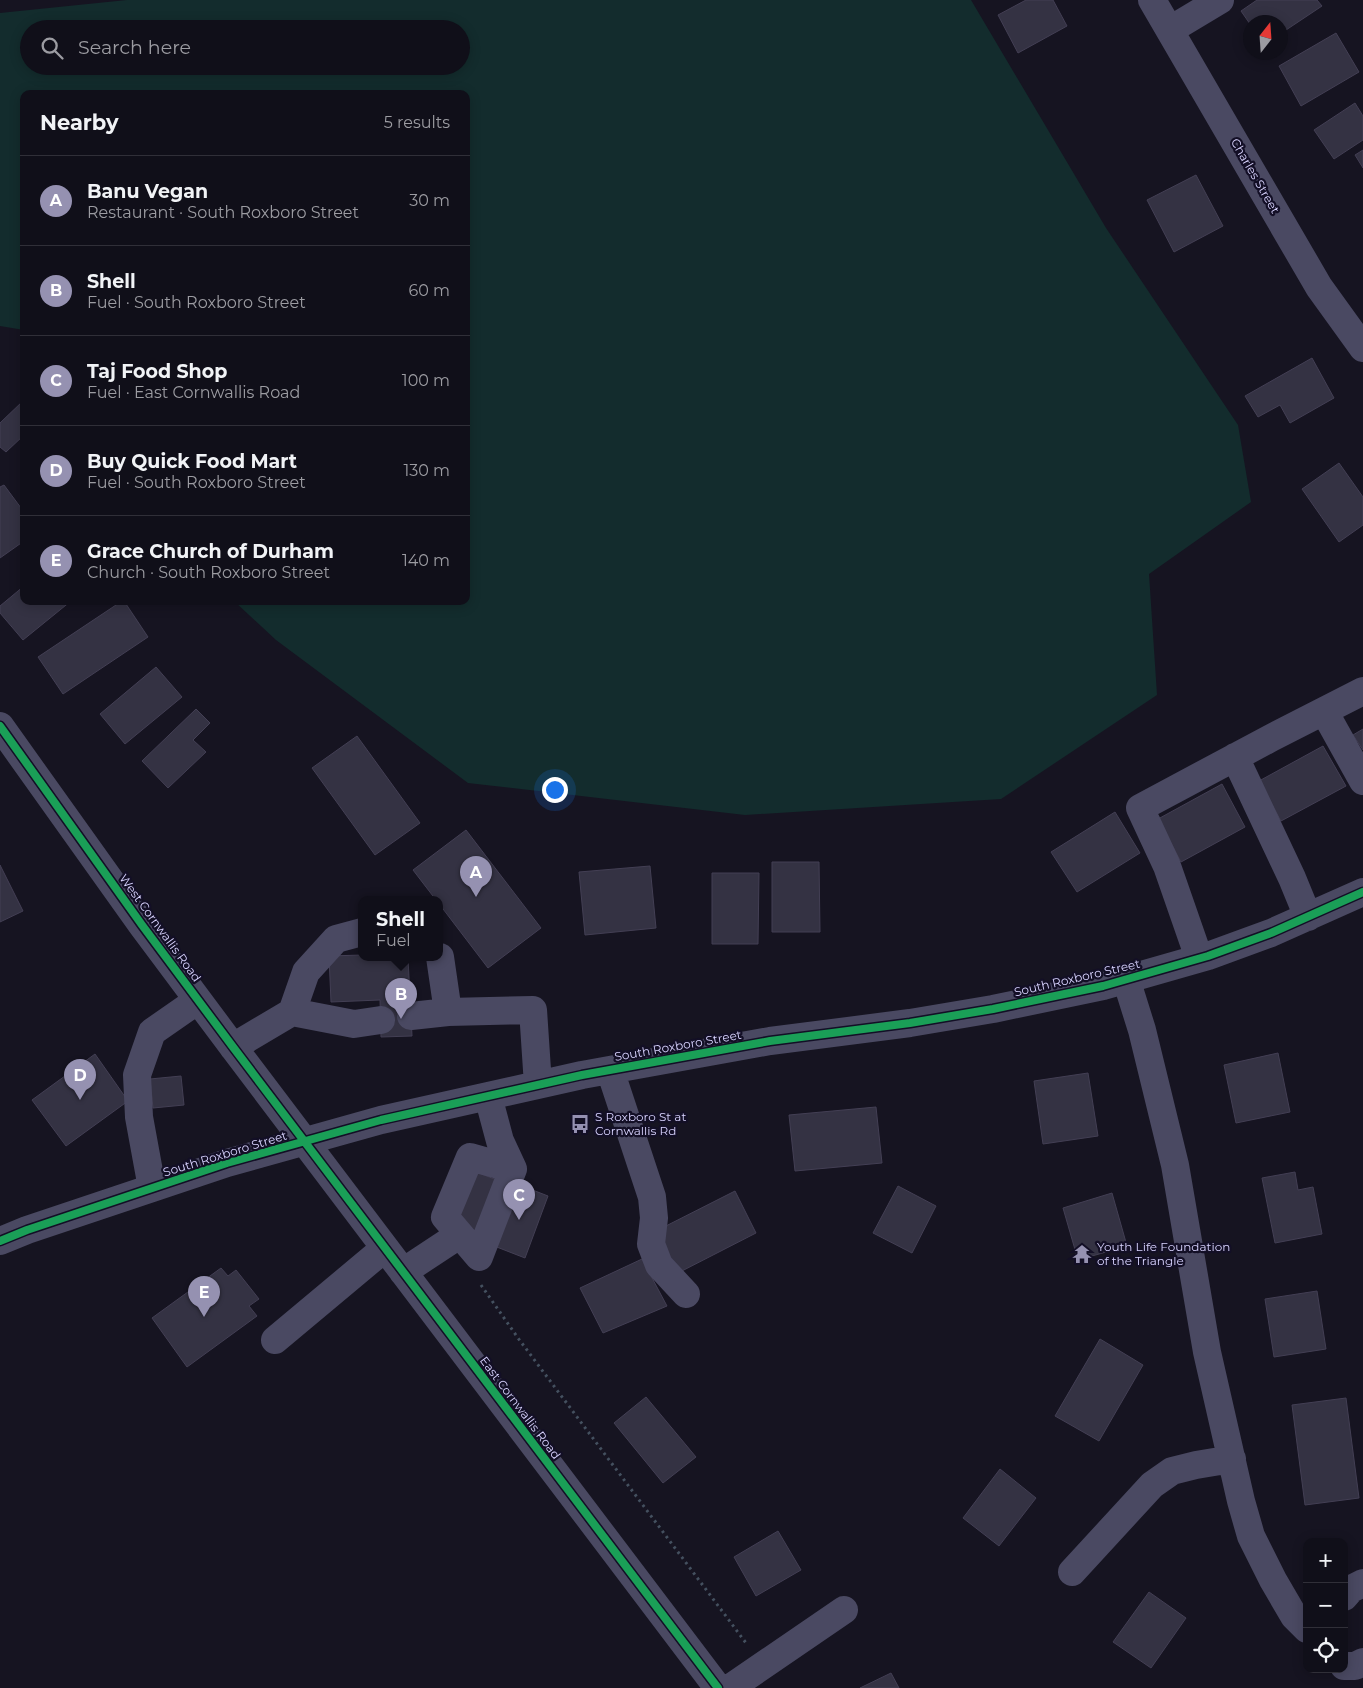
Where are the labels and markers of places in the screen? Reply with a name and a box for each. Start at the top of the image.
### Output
pin: A [460,856,492,897]
pin: B [385,978,417,1019]
pin: D [64,1059,96,1100]
place label: S Roxboro St at Cornwallis Rd [595,1109,686,1138]
bus stop icon: S Roxboro St at Cornwallis Rd [569,1113,591,1135]
pin: C [503,1179,535,1220]
place label: Youth Life Foundation of the Triangle [1097,1239,1230,1268]
temple icon: Youth Life Foundation of the Triangle [1071,1243,1093,1265]
pin: E [188,1276,220,1317]

